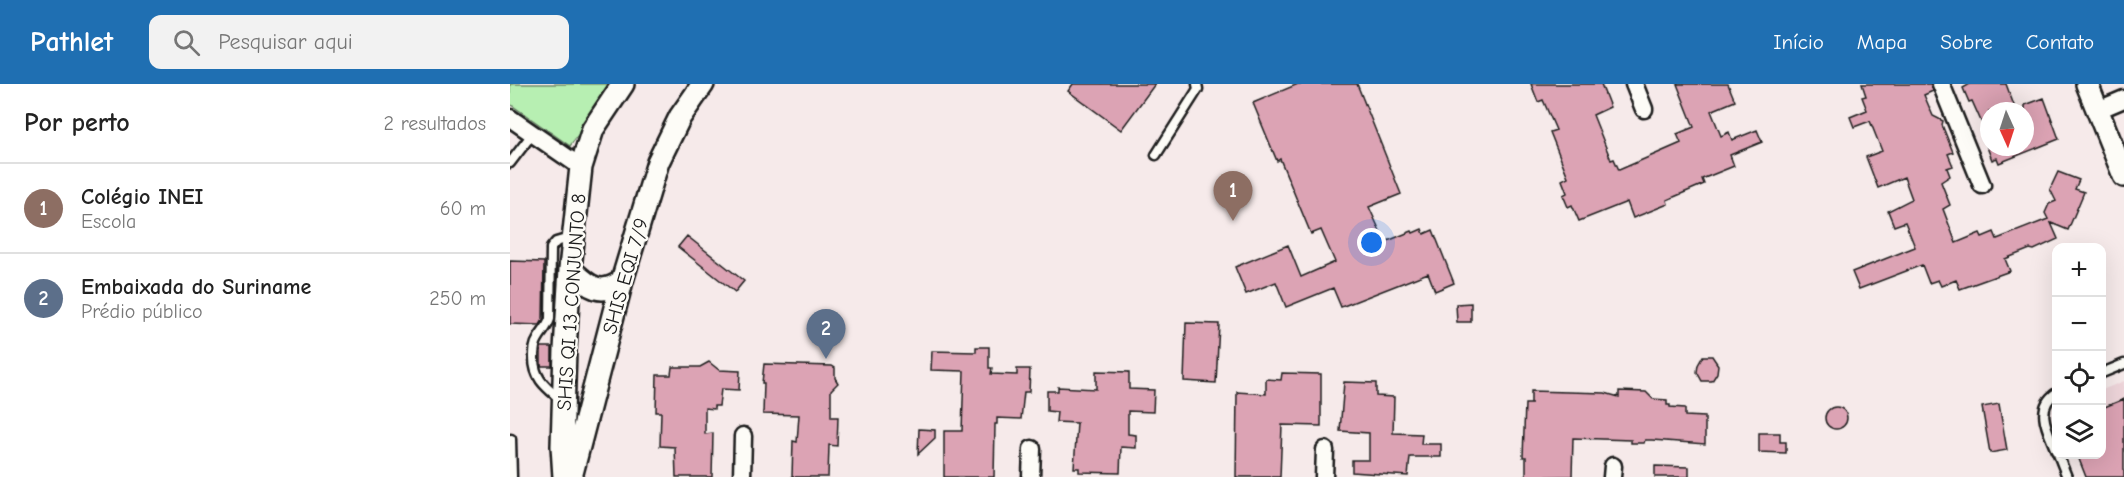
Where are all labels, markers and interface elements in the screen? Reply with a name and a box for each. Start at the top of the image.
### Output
search box [149,15,569,69]
text: Pathlet [30,26,113,58]
icon: search [170,26,203,59]
text: Pesquisar aqui [218,29,353,55]
text: Início [1773,30,1824,54]
text: Mapa [1857,30,1907,54]
text: Sobre [1940,30,1993,54]
text: Contato [2026,30,2094,54]
north arrow [1980,102,2034,156]
text: Por perto [24,108,130,138]
text: 2 resultados [384,112,486,135]
pin: 1 [1214,172,1252,221]
text: Colégio INEI [81,184,203,210]
street label: SHIS QI 13 CONJUNTO 8 [552,193,591,411]
text: 1 [40,197,47,220]
text: 60 m [440,197,486,220]
text: Escola [81,210,136,233]
street label: SHIS EQI 7/9 [598,215,653,337]
your location [1357,228,1386,257]
map controls [2052,243,2106,459]
button: + [2052,243,2106,297]
text: Embaixada do Suriname [81,274,311,300]
text: 2 [39,287,48,310]
text: 250 m [429,287,486,310]
button: − [2052,297,2106,351]
text: Prédio público [81,300,203,323]
pin: 2 [806,310,846,359]
button: locate [2052,351,2106,405]
button: layers [2052,405,2106,459]

